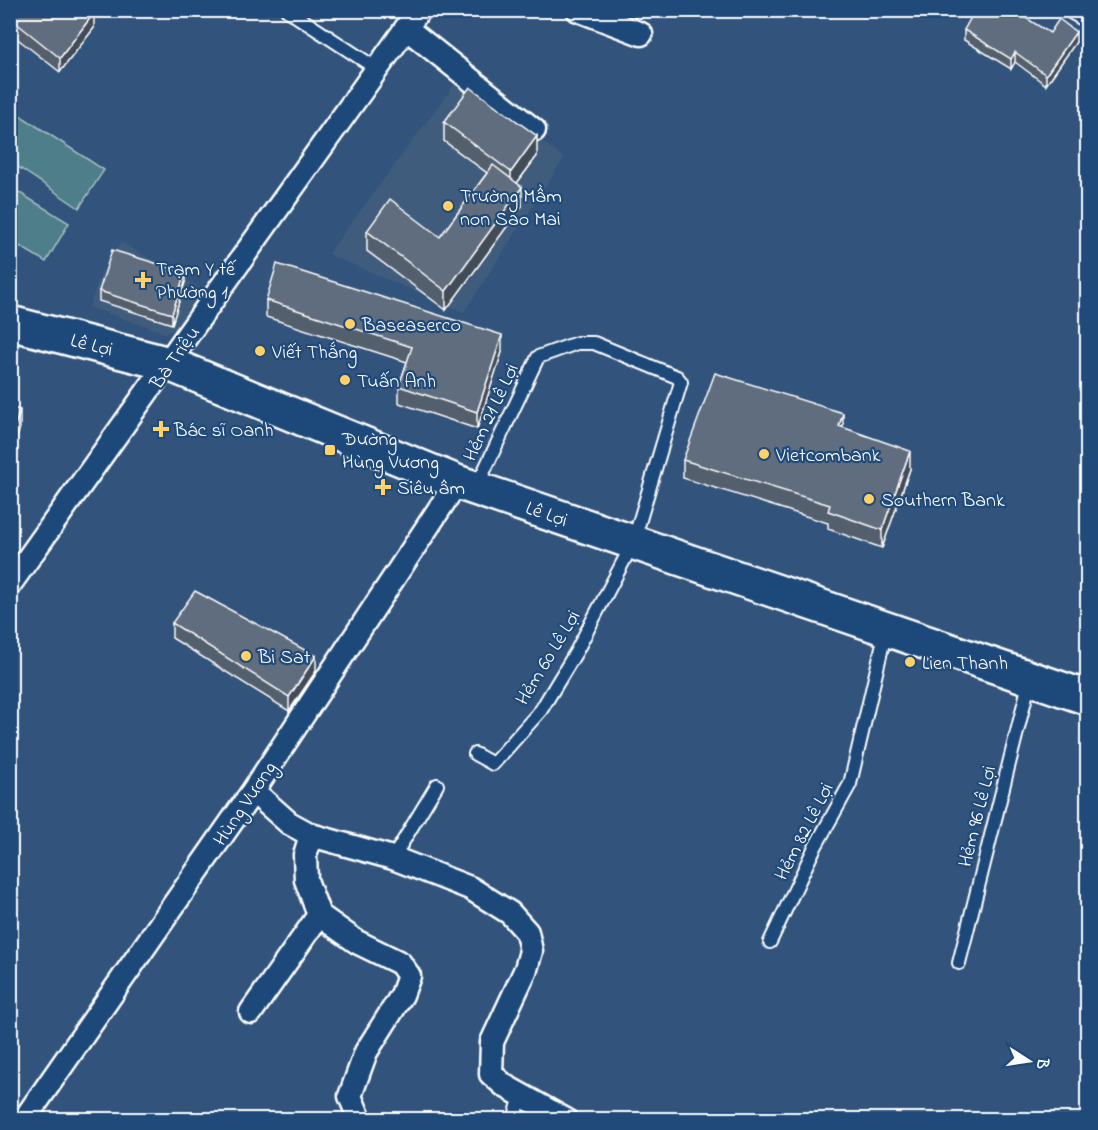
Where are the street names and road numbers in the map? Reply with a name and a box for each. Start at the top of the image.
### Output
street label: Bà Triệu [143,321,208,397]
street label: Lê Lợi [67,327,116,366]
street label: Hẻm 21 Lê Lợi [457,359,528,467]
street label: Lê Lợi [521,495,571,536]
street label: Hẻm 60 Lê Lợi [509,605,589,711]
street label: Hùng Vương [207,756,286,853]
street label: Hẻm 96 Lê Lợi [952,763,1005,870]
street label: Hẻm 82 Lê Lợi [768,778,842,886]

